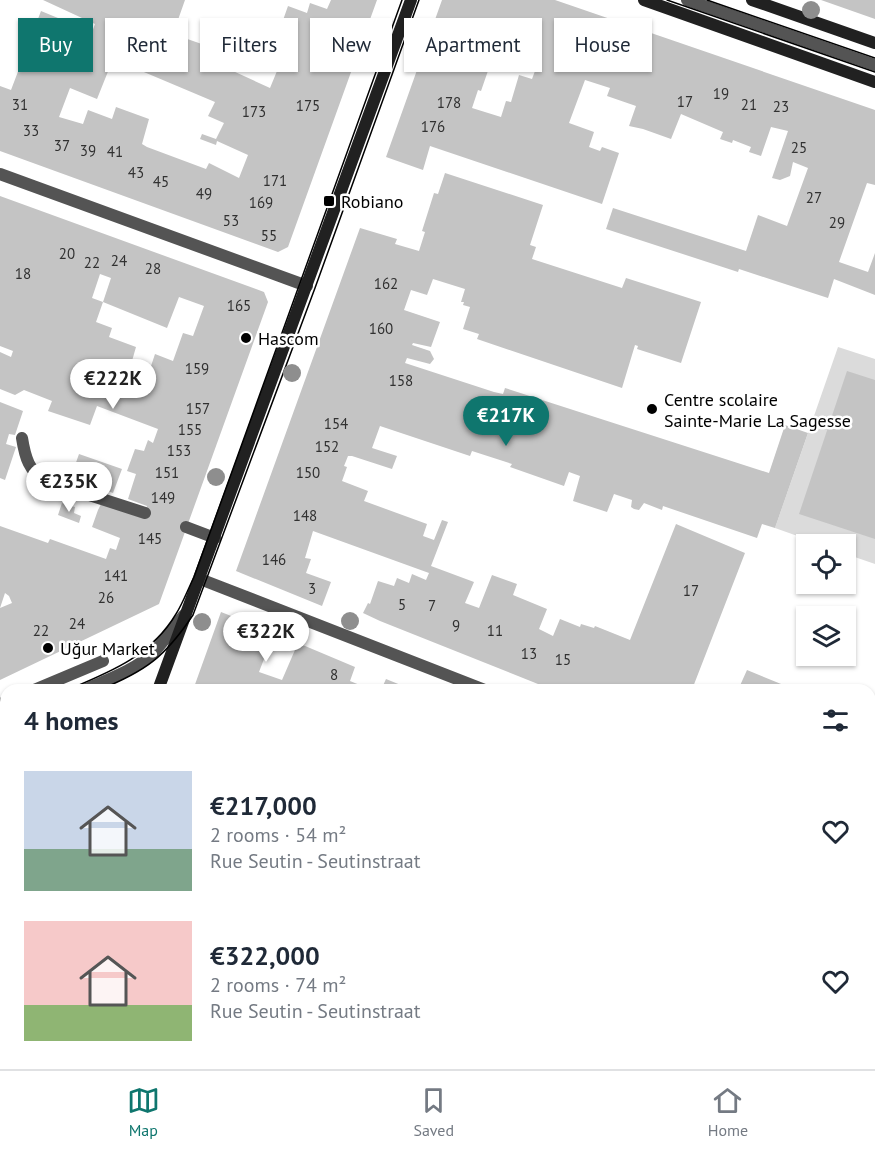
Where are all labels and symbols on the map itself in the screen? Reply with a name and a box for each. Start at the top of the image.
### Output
house number: 19 [713,84,729,103]
house number: 17 [677,92,693,111]
house number: 178 [437,93,461,112]
house number: 31 [12,95,28,114]
house number: 21 [741,95,757,114]
house number: 175 [296,96,320,115]
house number: 23 [773,97,789,116]
house number: 173 [242,102,266,121]
house number: 176 [421,117,445,136]
house number: 33 [23,121,39,140]
house number: 37 [54,136,70,155]
house number: 25 [791,138,807,157]
house number: 39 [80,141,96,160]
house number: 41 [107,142,123,161]
house number: 43 [128,163,144,182]
house number: 171 [263,171,287,190]
house number: 45 [153,172,169,191]
house number: 49 [196,184,212,203]
house number: 27 [806,188,822,207]
place label: Robiano [341,190,403,213]
house number: 169 [249,193,273,212]
marker: Robiano [322,194,336,208]
house number: 53 [223,211,239,230]
house number: 29 [829,213,845,232]
house number: 55 [261,226,277,245]
house number: 20 [59,244,75,263]
house number: 24 [111,251,127,270]
house number: 22 [84,253,100,272]
house number: 28 [145,259,161,278]
house number: 18 [15,264,31,283]
house number: 162 [374,274,398,293]
house number: 165 [227,296,251,315]
house number: 160 [369,319,393,338]
place label: Hascom [258,327,319,350]
marker: Hascom [239,331,253,345]
pin: €222K [71,359,155,410]
house number: 159 [185,359,209,378]
house number: 158 [389,371,413,390]
place label: Centre scolaire Sainte-Marie La Sagesse [664,388,851,432]
pin: €217K [464,396,548,447]
house number: 157 [186,399,210,418]
marker: Centre scolaire Sainte-Marie La Sagesse [645,402,659,416]
house number: 154 [324,414,348,433]
house number: 155 [178,420,202,439]
house number: 152 [315,437,339,456]
house number: 153 [167,441,191,460]
pin: €235K [27,462,111,513]
house number: 151 [155,463,179,482]
house number: 150 [296,463,320,482]
house number: 149 [151,488,175,507]
house number: 148 [293,506,317,525]
house number: 145 [138,529,162,548]
house number: 146 [262,550,286,569]
house number: 141 [104,566,128,585]
house number: 3 [308,579,316,598]
house number: 17 [683,581,699,600]
house number: 26 [98,588,114,607]
house number: 5 [398,595,406,614]
house number: 7 [428,596,436,615]
pin: €322K [224,612,308,663]
house number: 24 [69,614,85,633]
house number: 9 [452,616,460,635]
house number: 22 [33,621,49,640]
house number: 11 [487,621,503,640]
place label: Uğur Market [60,637,155,660]
marker: Uğur Market [41,641,55,655]
house number: 13 [521,644,537,663]
house number: 15 [555,650,571,669]
house number: 8 [330,665,338,684]

